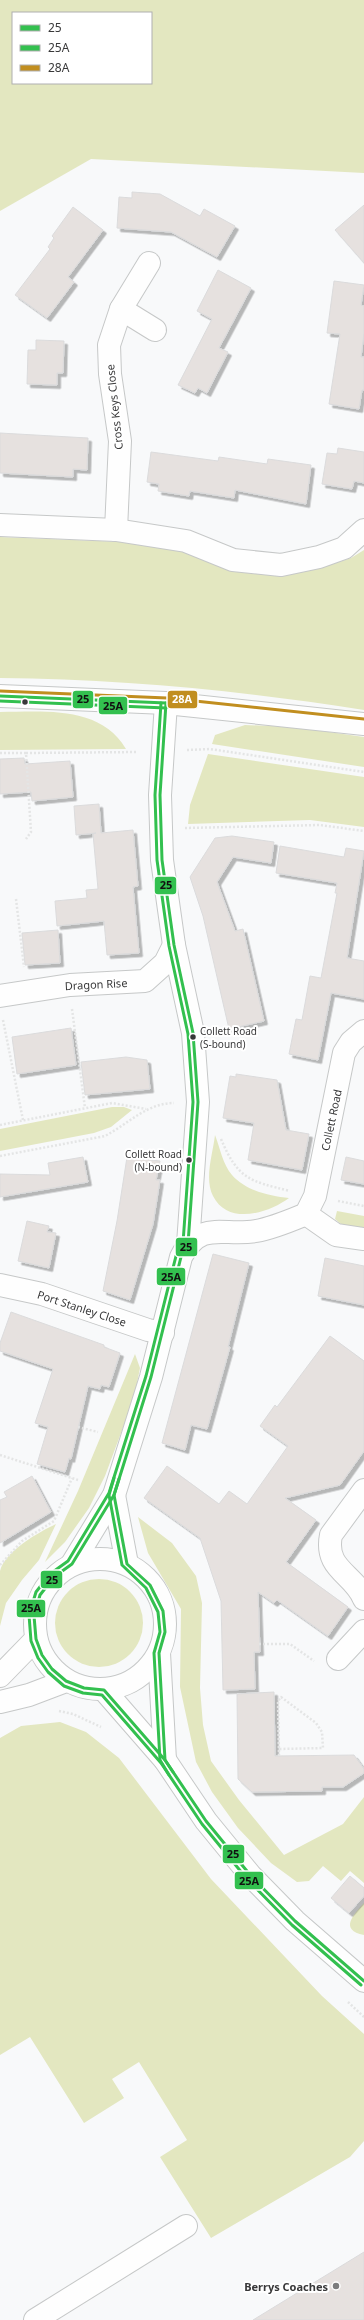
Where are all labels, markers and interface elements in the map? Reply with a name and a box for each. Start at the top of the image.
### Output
legend [12,12,152,84]
text: 25 [48,19,62,36]
text: 25A [48,39,70,56]
text: 28A [48,59,70,76]
street label: Cross Keys Close [102,364,126,450]
line badge: 25 [72,690,94,709]
line badge: 28A [167,690,198,709]
text: 25 [77,691,89,706]
text: 28A [172,691,192,706]
line badge: 25A [98,696,128,715]
unlabelled marker [20,697,30,707]
text: 25A [103,698,123,713]
line badge: 25 [154,876,177,895]
text: 25 [160,877,172,892]
street label: Dragon Rise [64,975,128,993]
place label: Collett Road (S-bound) [200,1024,257,1051]
marker: Collett Road (S-bound) [188,1032,198,1042]
street label: Collett Road [317,1088,345,1152]
place label: Collett Road (N-bound) [125,1147,182,1174]
marker: Collett Road (N-bound) [184,1155,194,1165]
line badge: 25 [175,1237,198,1257]
text: 25 [180,1239,192,1254]
line badge: 25A [156,1267,186,1286]
text: 25A [161,1269,181,1284]
street label: Port Stanley Close [36,1287,128,1329]
line badge: 25 [40,1570,63,1589]
text: 25 [46,1572,58,1587]
line badge: 25A [16,1599,46,1618]
text: 25A [21,1600,41,1615]
line badge: 25 [222,1844,245,1864]
text: 25 [227,1846,239,1861]
line badge: 25A [234,1871,264,1890]
text: 25A [239,1873,259,1888]
place label: Berrys Coaches [244,2279,328,2294]
marker: Berrys Coaches [331,2281,341,2291]

